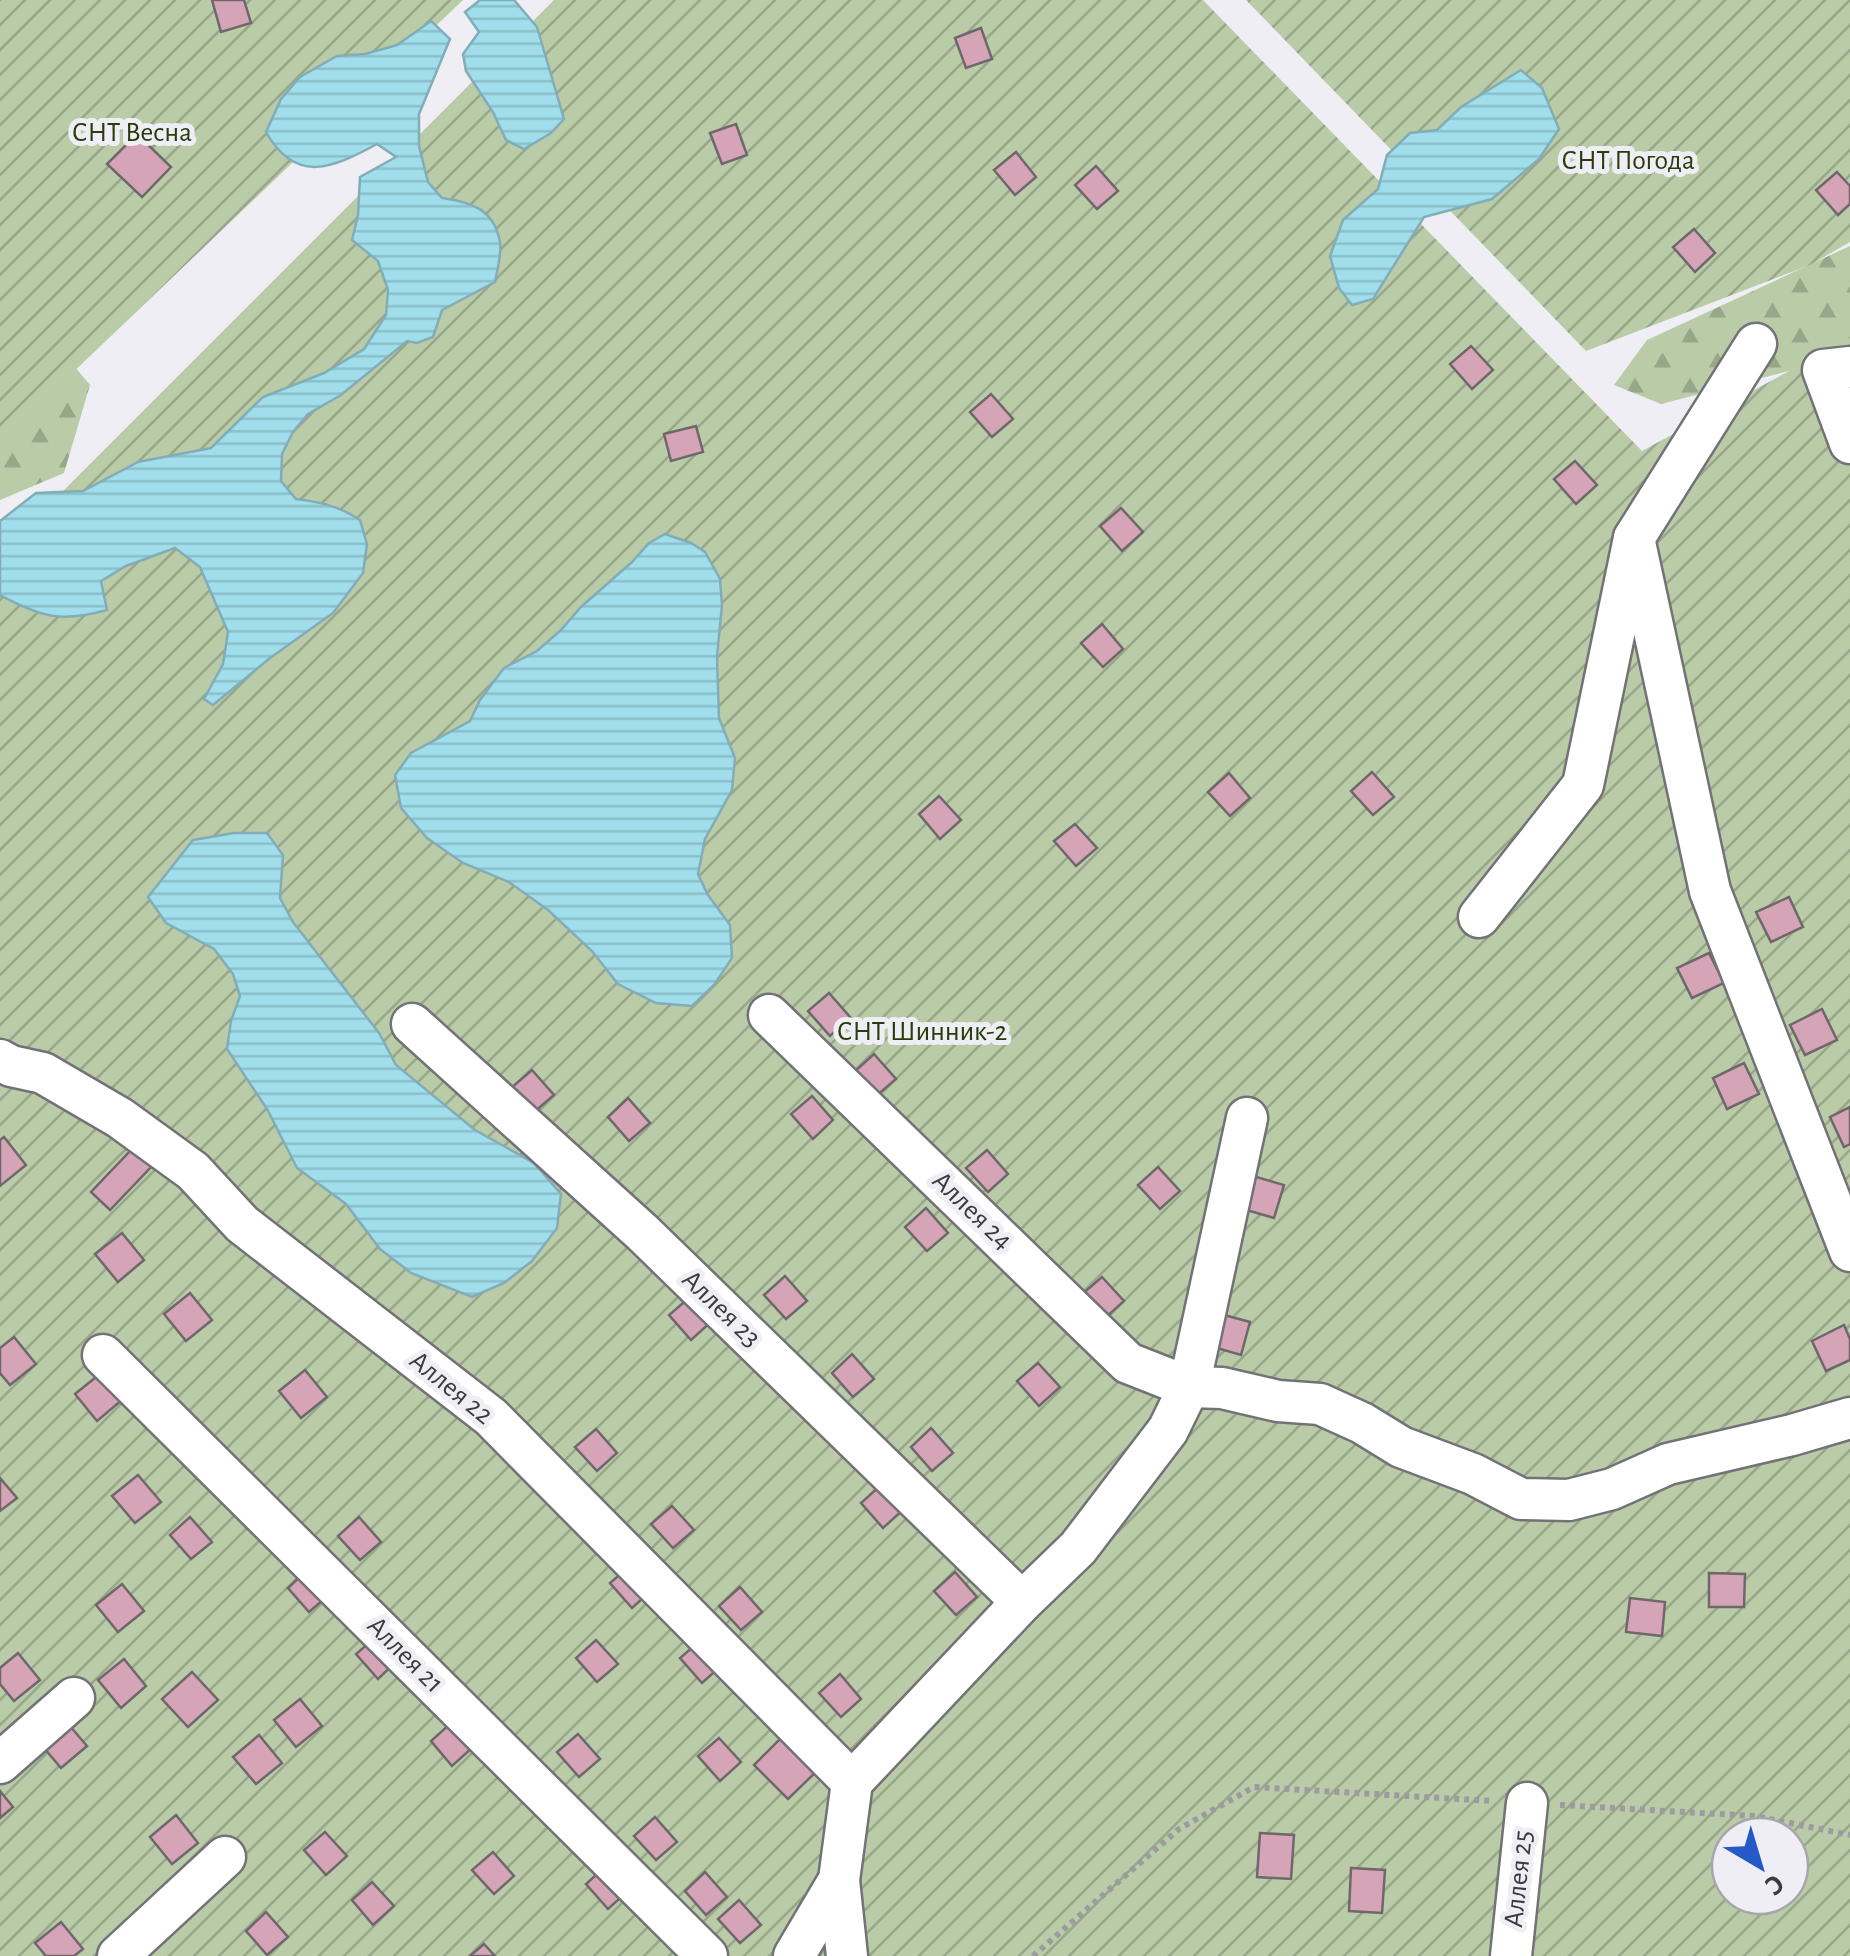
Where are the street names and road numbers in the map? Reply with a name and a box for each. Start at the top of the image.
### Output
street label: Аллея 24 [927,1167,1017,1255]
street label: Аллея 23 [676,1265,766,1353]
street label: Аллея 22 [404,1346,498,1430]
street label: Аллея 21 [361,1611,449,1699]
street label: Аллея 25 [1500,1829,1538,1929]

